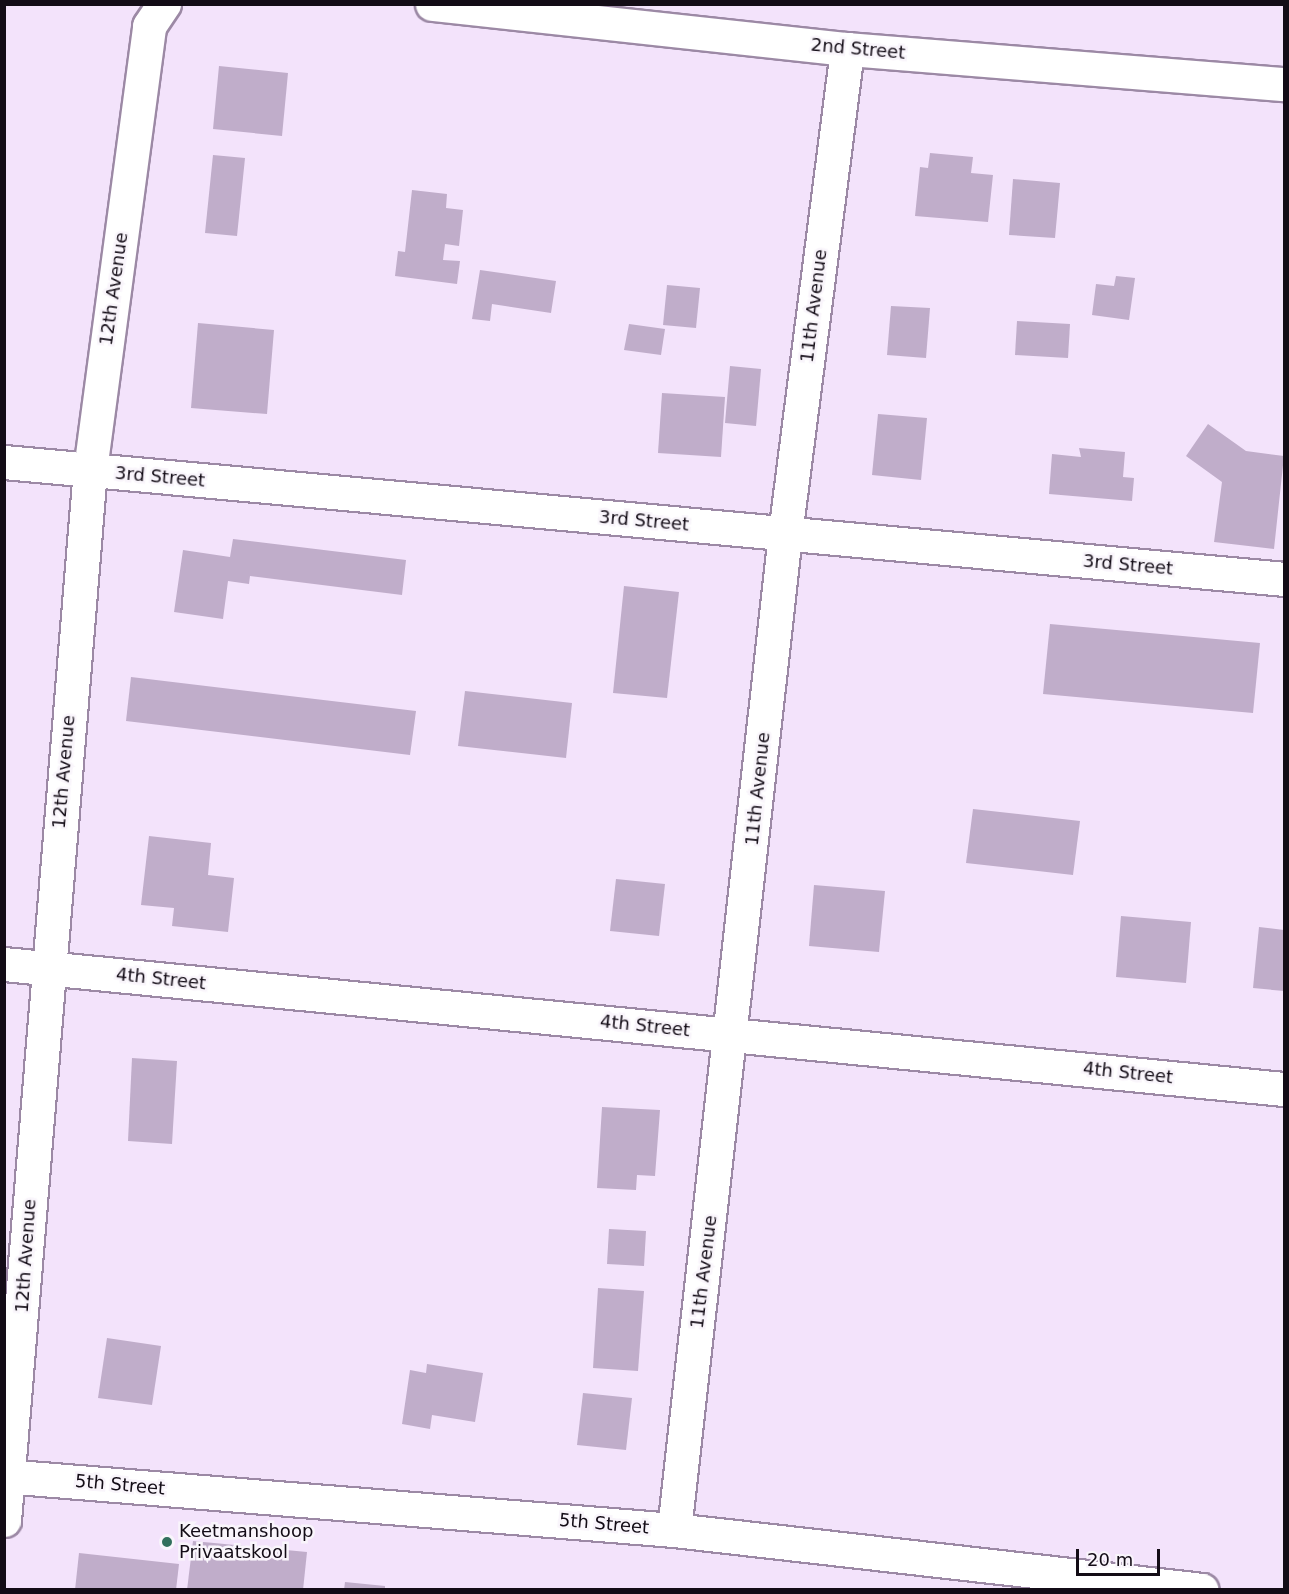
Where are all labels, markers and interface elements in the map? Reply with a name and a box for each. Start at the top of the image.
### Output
street label: 2nd Street [810,34,906,64]
street label: 12th Avenue [95,231,133,347]
street label: 11th Avenue [796,248,832,364]
street label: 3rd Street [114,462,206,492]
street label: 3rd Street [598,506,690,536]
street label: 3rd Street [1082,550,1174,580]
street label: 12th Avenue [48,714,80,830]
street label: 11th Avenue [741,731,775,847]
street label: 4th Street [115,964,207,994]
street label: 4th Street [599,1011,691,1041]
street label: 4th Street [1082,1058,1174,1088]
street label: 12th Avenue [11,1198,41,1314]
street label: 11th Avenue [686,1214,722,1330]
street label: 5th Street [74,1470,166,1500]
street label: 5th Street [558,1509,650,1539]
place label: Keetmanshoop Privaatskool [179,1521,313,1564]
marker: Keetmanshoop Privaatskool [160,1535,174,1549]
scale bar [1079,1537,1163,1575]
text: 20 m [1087,1549,1133,1570]

